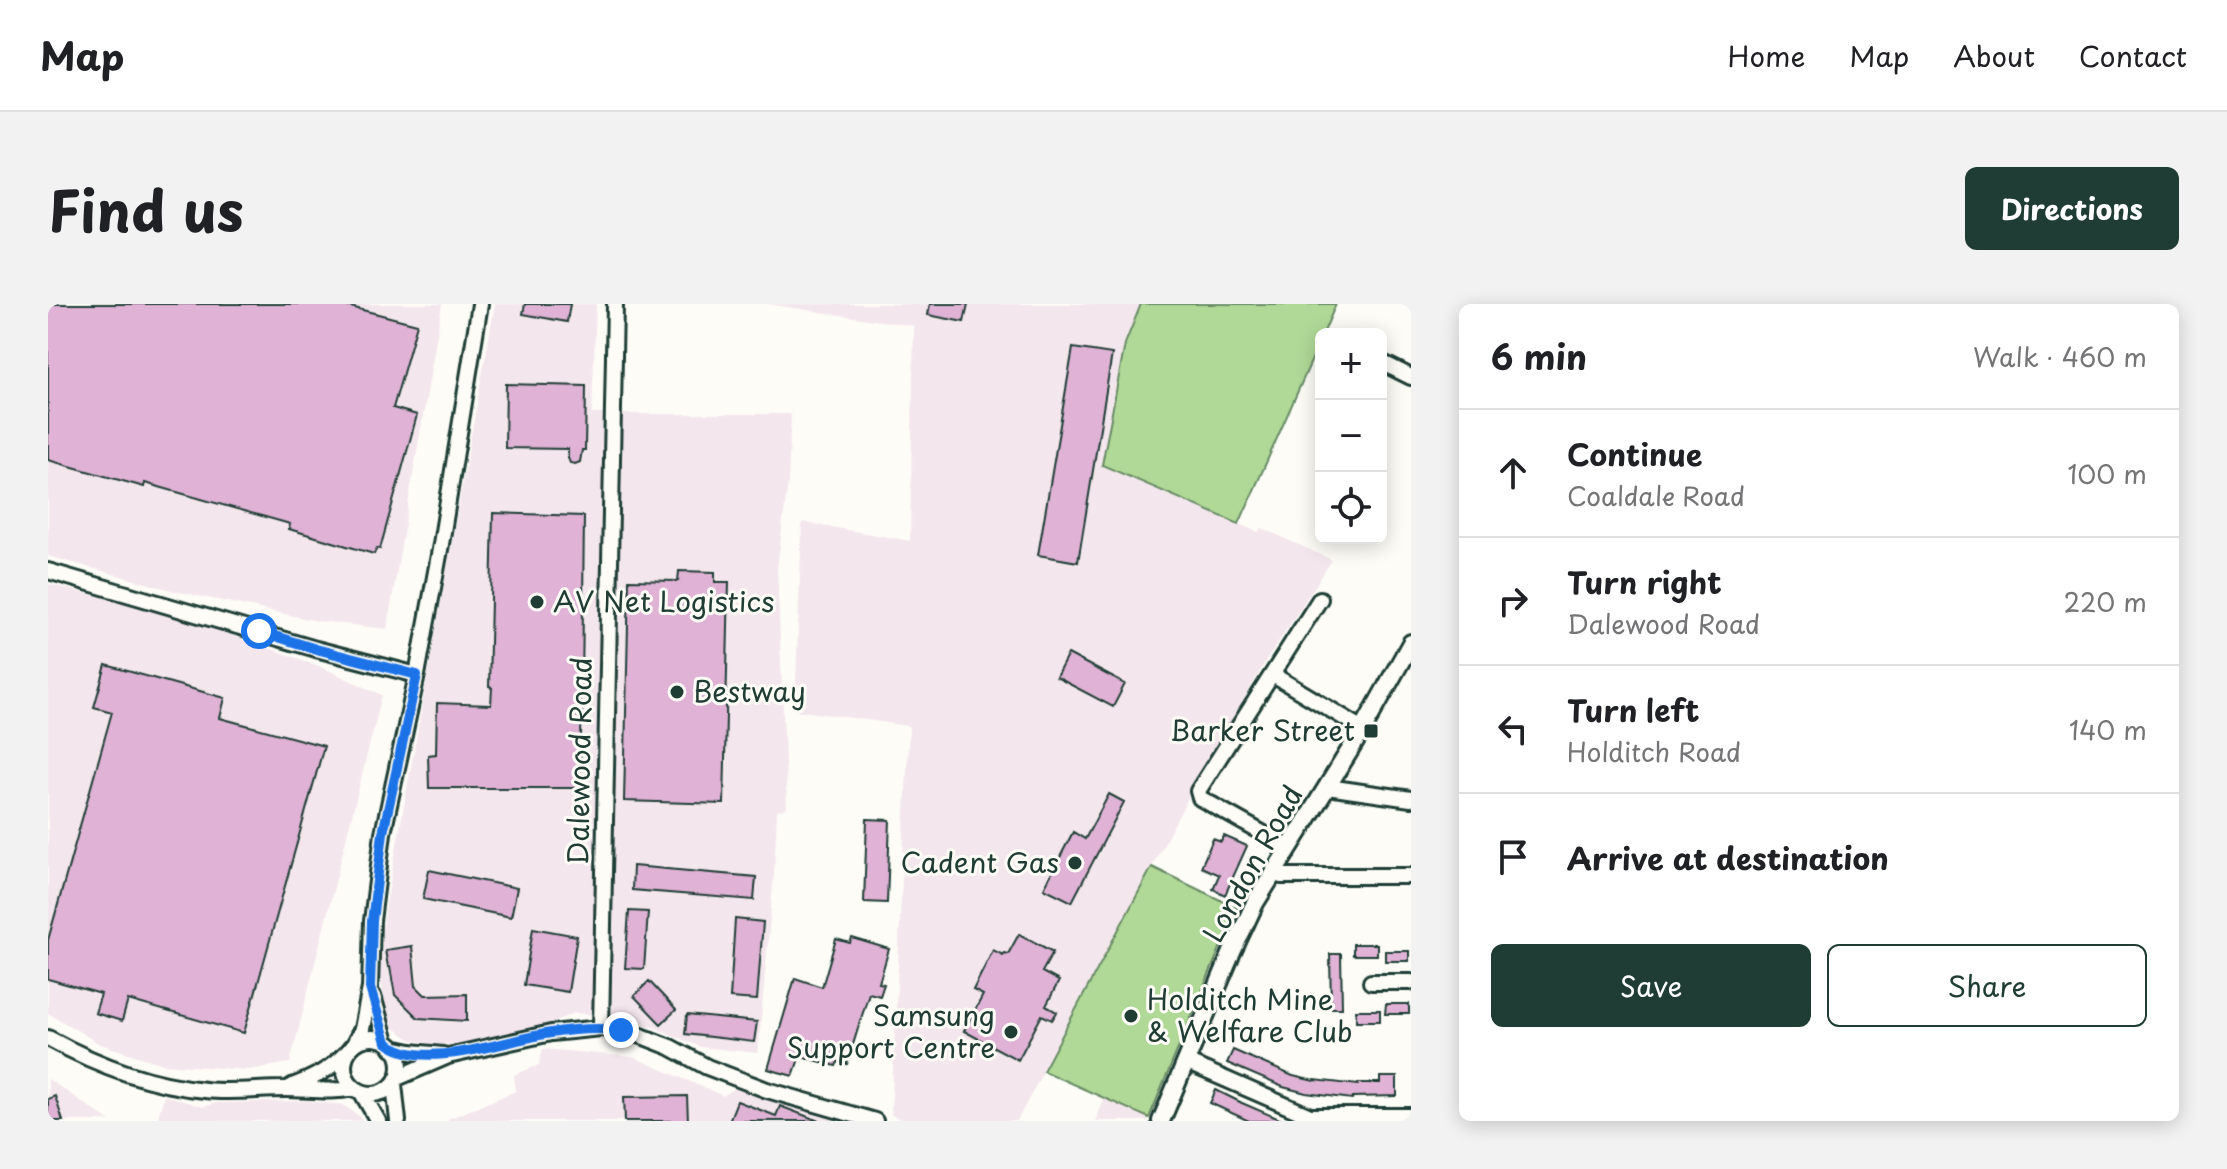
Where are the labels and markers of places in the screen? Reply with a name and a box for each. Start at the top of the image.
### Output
place label: AV Net Logistics [553,579,774,622]
marker: AV Net Logistics [528,593,546,611]
place label: Bestway [693,669,806,712]
marker: Bestway [668,683,686,701]
place label: Barker Street [1170,708,1355,751]
marker: Barker Street [1362,722,1380,740]
place label: Cadent Gas [900,840,1059,883]
marker: Cadent Gas [1066,854,1084,872]
place label: Holditch Mine & Welfare Club [1147,977,1352,1052]
place label: Samsung Support Centre [787,993,995,1068]
marker: Holditch Mine & Welfare Club [1122,1007,1140,1025]
marker: Samsung Support Centre [1002,1023,1020,1041]

